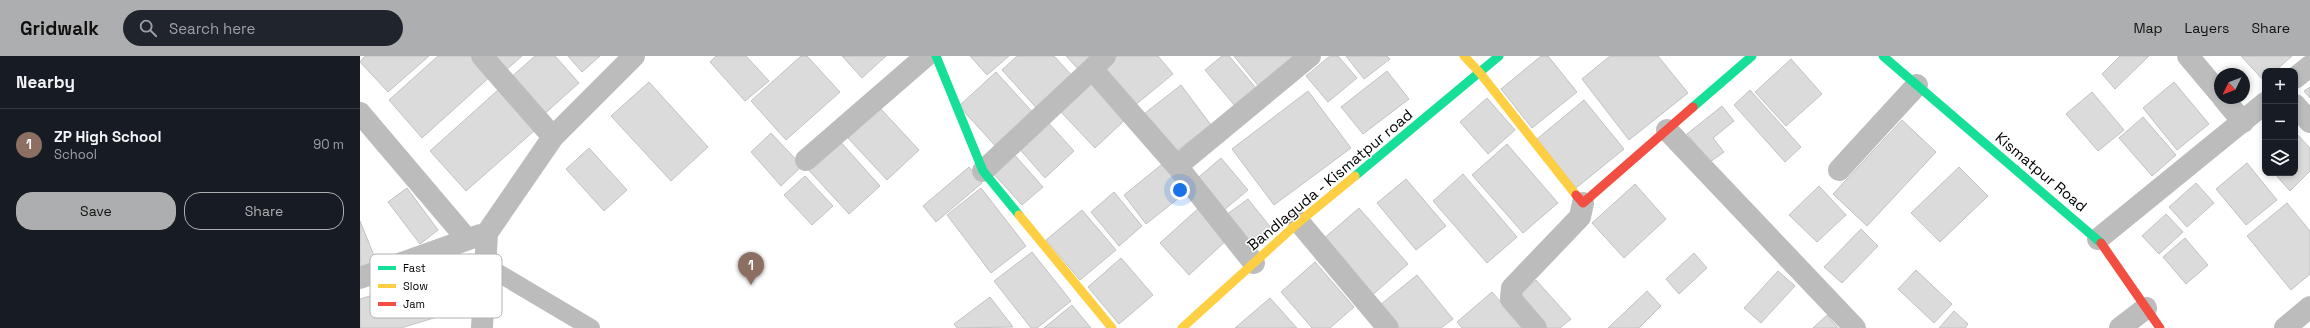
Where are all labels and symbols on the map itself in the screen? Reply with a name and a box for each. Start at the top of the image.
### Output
north arrow [2214,68,2250,104]
street label: Bandlaguda - Kismatpur road [1243,105,1416,254]
street label: Kismatpur Road [1992,128,2091,215]
your location [1170,180,1190,200]
pin: 1 [738,252,764,285]
legend [370,254,502,318]
text: Fast [403,261,426,275]
text: Slow [403,279,428,293]
text: Jam [403,297,425,311]

